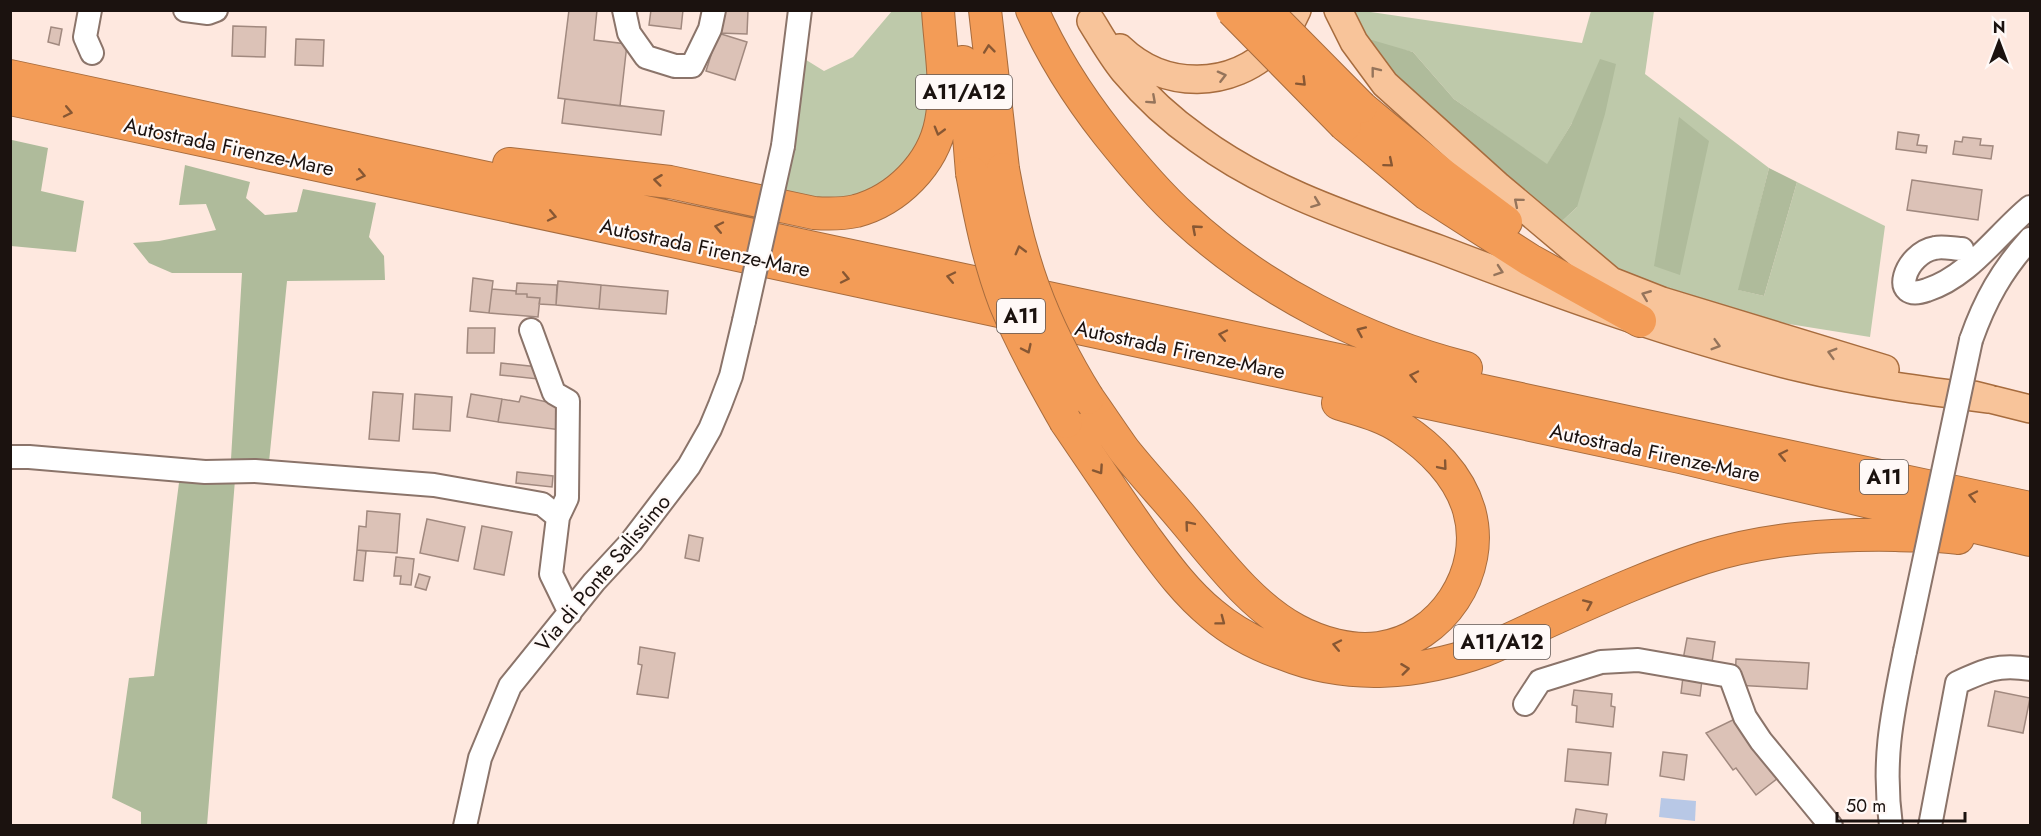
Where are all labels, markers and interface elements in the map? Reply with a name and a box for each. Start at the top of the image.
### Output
north arrow [1969,12,2029,72]
text: N [1993,16,2005,39]
one-way arrow [983,44,996,53]
one-way arrow [1371,66,1382,77]
one-way arrow [1217,71,1227,84]
road number: A11/A12 [916,75,1012,109]
one-way arrow [1295,76,1306,86]
one-way arrow [1145,93,1156,104]
one-way arrow [62,105,72,118]
street label: Autostrada Firenze-Mare [121,110,337,184]
one-way arrow [933,126,946,136]
one-way arrow [1382,156,1393,167]
one-way arrow [356,168,366,181]
one-way arrow [654,175,663,187]
one-way arrow [1310,196,1321,209]
one-way arrow [1514,199,1525,210]
one-way arrow [546,209,556,222]
street label: Autostrada Firenze-Mare [597,211,813,285]
one-way arrow [714,221,724,234]
one-way arrow [1192,225,1203,236]
one-way arrow [1015,245,1028,255]
one-way arrow [1493,264,1503,277]
one-way arrow [840,271,850,284]
one-way arrow [946,271,956,284]
one-way arrow [1642,290,1653,302]
road number: A11 [997,299,1045,333]
street label: Autostrada Firenze-Mare [1072,313,1288,387]
one-way arrow [1356,327,1367,339]
one-way arrow [1219,330,1229,343]
one-way arrow [1710,338,1721,350]
one-way arrow [1019,342,1031,353]
one-way arrow [1827,348,1837,361]
one-way arrow [1409,370,1419,383]
street label: Autostrada Firenze-Mare [1547,416,1763,490]
one-way arrow [1778,449,1788,462]
one-way arrow [1436,459,1447,470]
road number: A11 [1860,460,1908,494]
one-way arrow [1092,464,1103,475]
street label: Via di Ponte Salissimo [528,488,678,658]
one-way arrow [1969,490,1979,503]
one-way arrow [1185,521,1196,532]
one-way arrow [1582,599,1593,611]
one-way arrow [1214,614,1225,625]
road number: A11/A12 [1454,625,1550,659]
one-way arrow [1333,639,1343,652]
one-way arrow [1401,664,1410,676]
scale bar [1837,785,1964,823]
text: 50 m [1846,793,1886,819]

